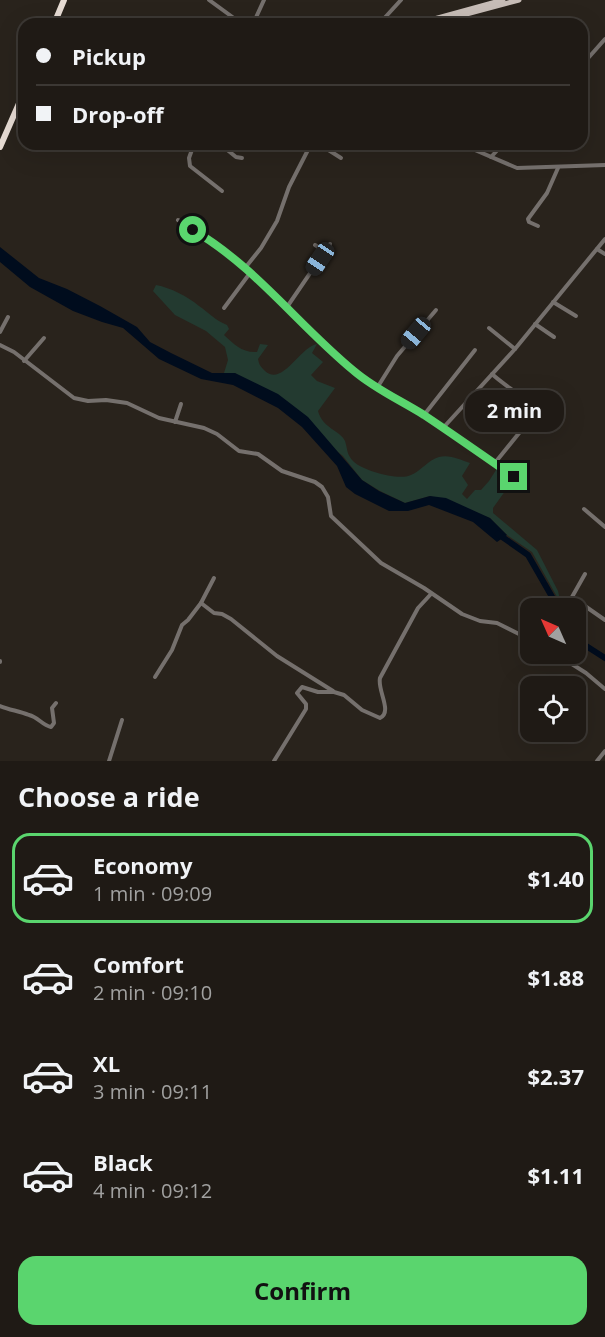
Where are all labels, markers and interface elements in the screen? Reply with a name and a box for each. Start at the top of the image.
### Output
text: Pickup [72,41,146,71]
text: Drop-off [72,99,164,129]
route start [179,216,206,243]
car [302,239,338,279]
car [398,313,434,353]
callout: 2 min [464,390,564,432]
text: 2 min [487,397,542,424]
route end [500,463,527,490]
north arrow [520,598,586,664]
map controls [520,598,586,742]
button: locate [520,676,586,742]
text: Choose a ride [18,778,200,815]
text: Economy [93,850,192,880]
icon: car [21,851,75,905]
text: $1.40 [527,863,584,893]
text: 1 min · 09:09 [93,880,212,907]
text: Comfort [93,949,184,979]
icon: car [21,950,75,1004]
text: $1.88 [527,962,584,992]
text: 2 min · 09:10 [93,979,212,1006]
text: XL [93,1048,120,1078]
icon: car [21,1049,75,1103]
text: $2.37 [527,1061,584,1091]
text: 3 min · 09:11 [93,1078,212,1105]
text: Black [93,1147,153,1177]
icon: car [21,1148,75,1202]
text: $1.11 [527,1160,584,1190]
text: 4 min · 09:12 [93,1177,212,1204]
button: Confirm [18,1256,587,1325]

